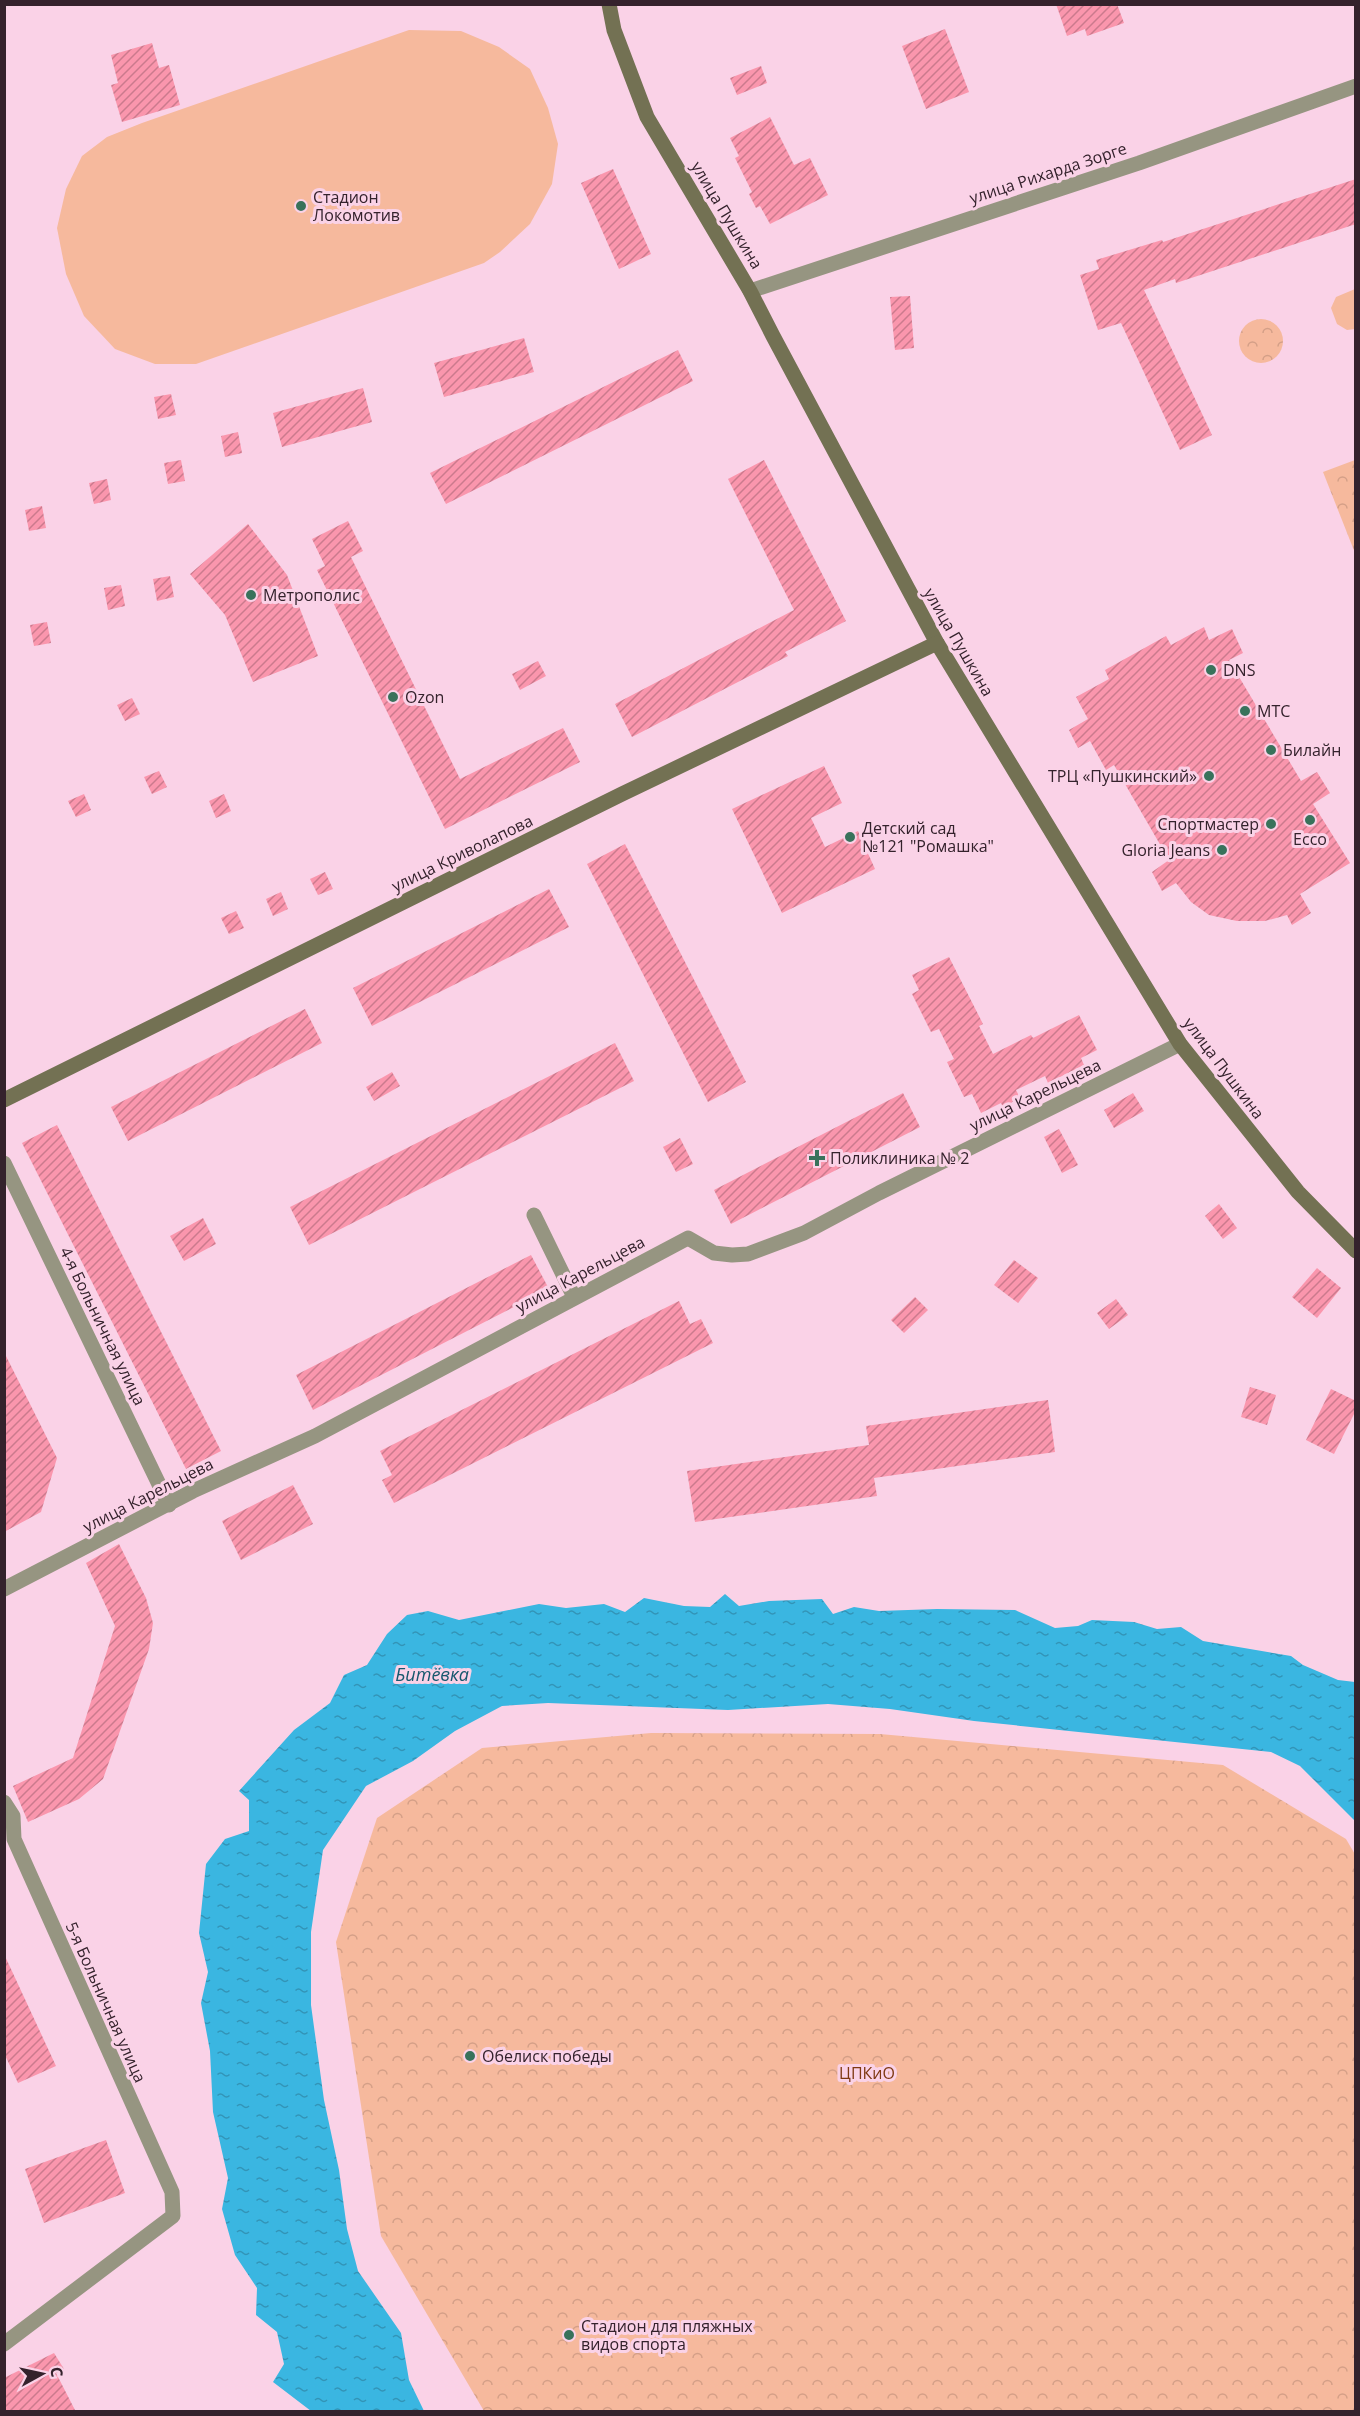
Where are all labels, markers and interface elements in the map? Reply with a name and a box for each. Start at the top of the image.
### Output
street label: улица Рихарда Зорге [967,137,1129,209]
street label: улица Пушкина [686,157,768,273]
place label: Стадион Локомотив [313,186,400,226]
marker: Стадион Локомотив [294,199,308,213]
place label: Метрополис [263,584,360,606]
street label: улица Пушкина [919,584,999,700]
marker: Метрополис [244,588,258,602]
place label: DNS [1223,659,1256,681]
marker: DNS [1204,663,1218,677]
place label: Ozon [405,686,444,708]
marker: Ozon [386,690,400,704]
place label: МТС [1257,700,1290,722]
marker: МТС [1238,704,1252,718]
place label: Билайн [1283,739,1341,761]
marker: Билайн [1264,743,1278,757]
place label: ТРЦ «Пушкинский» [1048,765,1197,787]
marker: ТРЦ «Пушкинский» [1202,769,1216,783]
street label: улица Криволапова [388,809,536,897]
place label: Спортмастер [1157,813,1259,835]
marker: Ecco [1303,813,1317,827]
place label: Детский сад №121 "Ромашка" [862,817,994,857]
marker: Спортмастер [1264,817,1278,831]
place label: Ecco [1293,828,1327,850]
marker: Детский сад №121 "Ромашка" [843,830,857,844]
place label: Gloria Jeans [1121,839,1210,861]
marker: Gloria Jeans [1215,843,1229,857]
street label: улица Пушкина [1179,1013,1269,1123]
street label: улица Карельцева [966,1054,1104,1136]
place label: Поликлиника № 2 [830,1147,969,1169]
marker: Поликлиника № 2 [808,1149,826,1167]
street label: улица Карельцева [511,1231,649,1317]
street label: 4-я Больничная улица [55,1243,151,1409]
street label: улица Карельцева [79,1453,217,1537]
water label: Битёвка [395,1662,469,1686]
street label: 5-я Больничная улица [61,1918,151,2086]
place label: Обелиск победы [482,2045,612,2067]
marker: Обелиск победы [463,2049,477,2063]
park label: ЦПКиО [839,2062,895,2084]
place label: Стадион для пляжных видов спорта [581,2315,753,2355]
marker: Стадион для пляжных видов спорта [562,2328,576,2342]
north arrow [12,2344,72,2404]
text: С [45,2365,68,2378]

